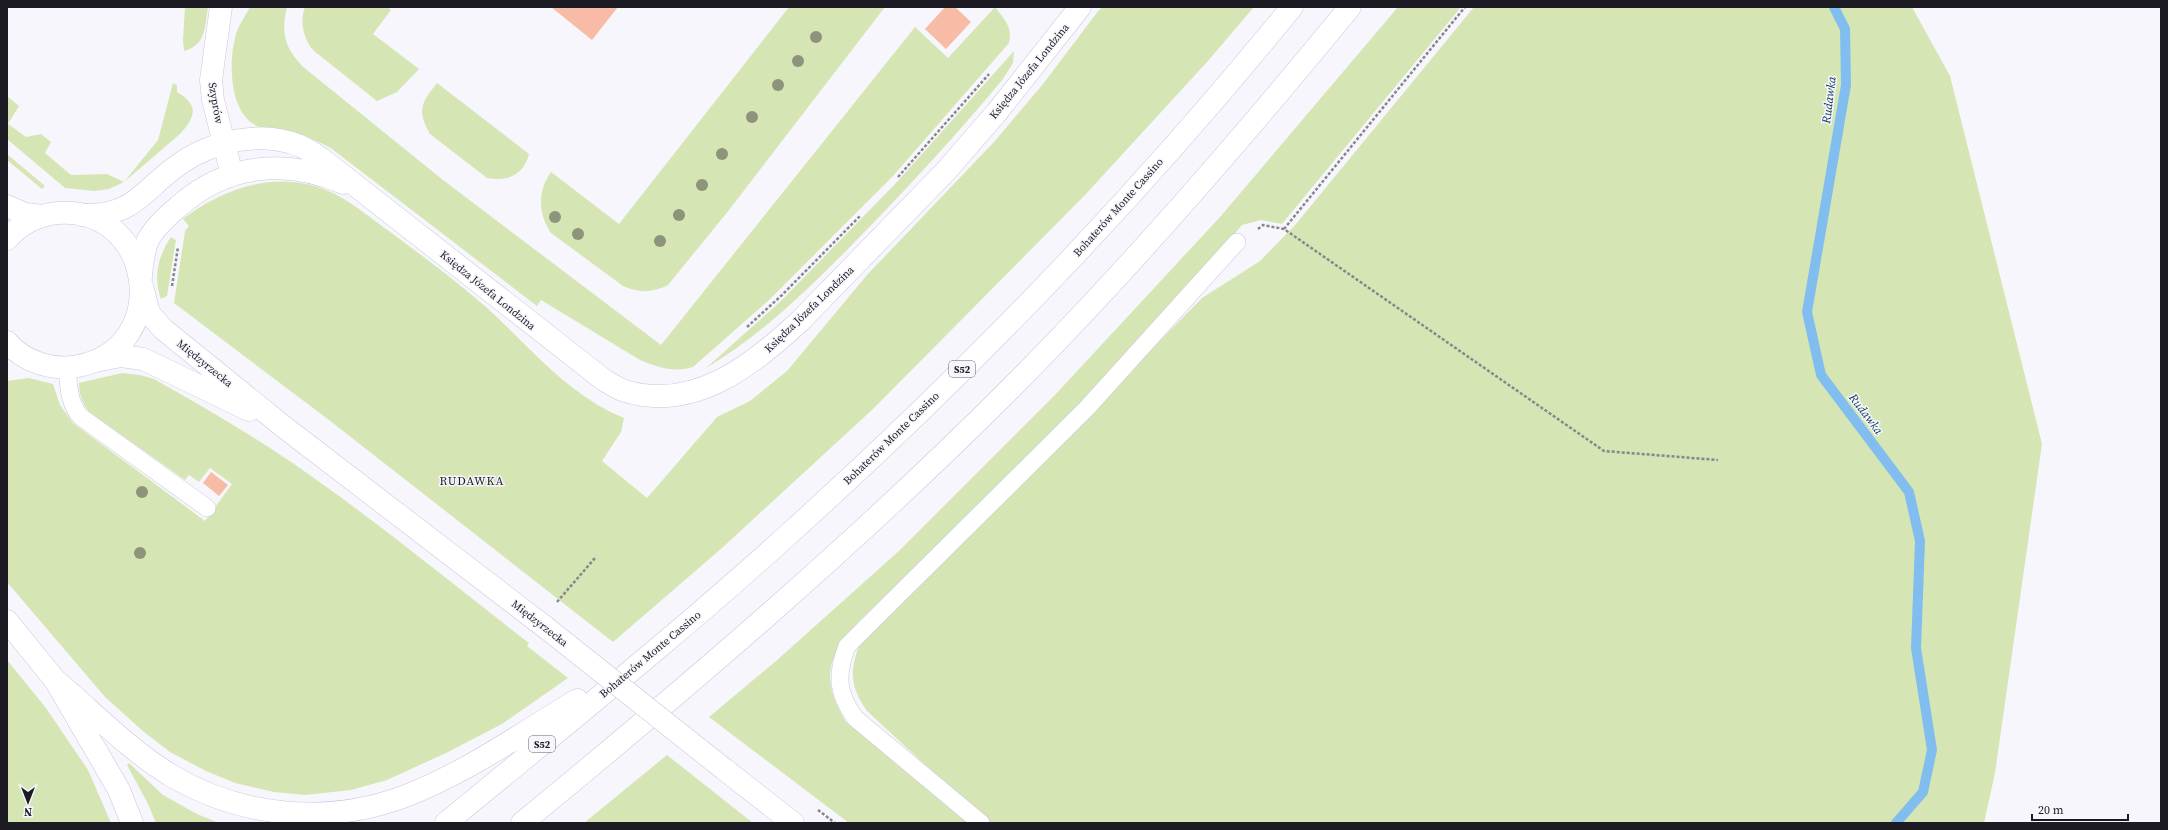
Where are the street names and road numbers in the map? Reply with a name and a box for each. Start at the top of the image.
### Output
street label: Księdza Józefa Londzina [986,20,1073,122]
street label: Szyprów [205,81,227,125]
street label: Bohaterów Monte Cassino [1070,155,1167,260]
street label: Księdza Józefa Londzina [437,247,539,334]
street label: Księdza Józefa Londzina [761,262,858,356]
street label: Międzyrzecka [174,336,236,391]
road number: S52 [949,361,975,377]
street label: Bohaterów Monte Cassino [840,389,943,488]
street label: Międzyrzecka [508,597,571,650]
street label: Bohaterów Monte Cassino [596,608,704,701]
road number: S52 [529,736,555,752]

